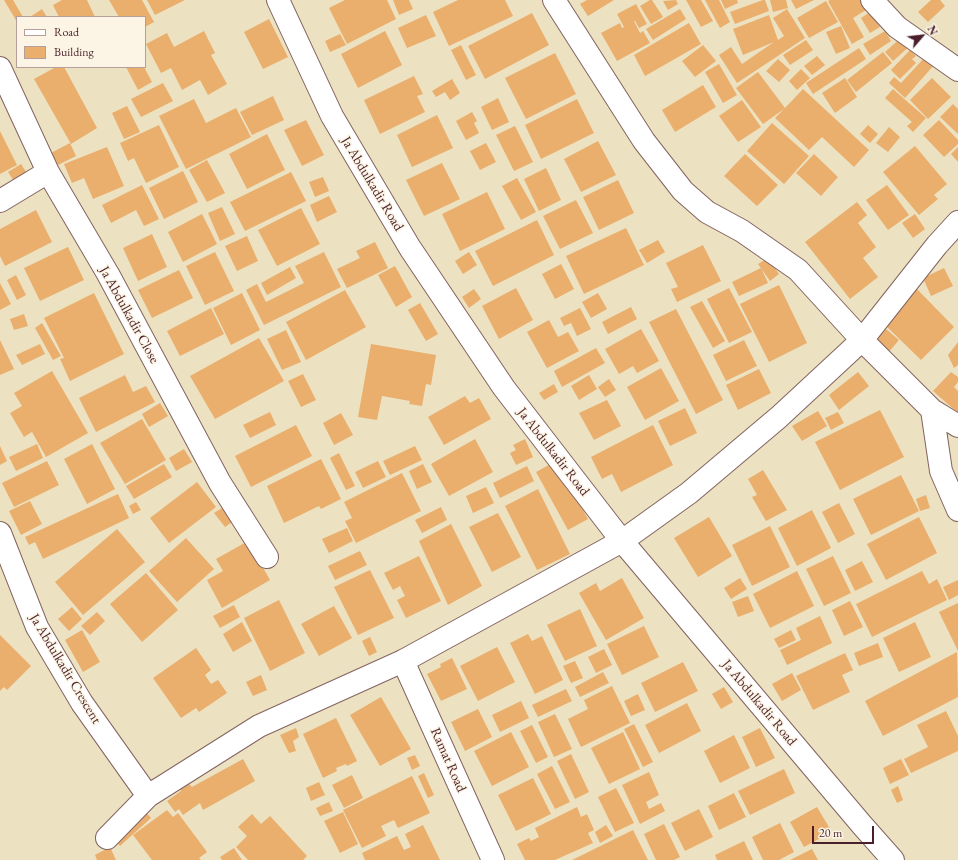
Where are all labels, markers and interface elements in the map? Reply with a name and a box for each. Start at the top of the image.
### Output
legend [16,16,146,68]
north arrow [902,16,942,56]
text: N [924,23,941,38]
text: Road [54,24,79,40]
text: Building [54,44,94,60]
street label: Ja Abdulkadir Road [337,134,407,234]
street label: Ja Abdulkadir Close [95,264,163,366]
street label: Ja Abdulkadir Road [513,405,593,499]
street label: Ja Abdulkadir Crescent [26,611,104,727]
street label: Ja Abdulkadir Road [718,656,800,750]
street label: Ramat Road [426,725,470,795]
scale bar [814,818,876,844]
text: 20 m [819,825,842,841]

